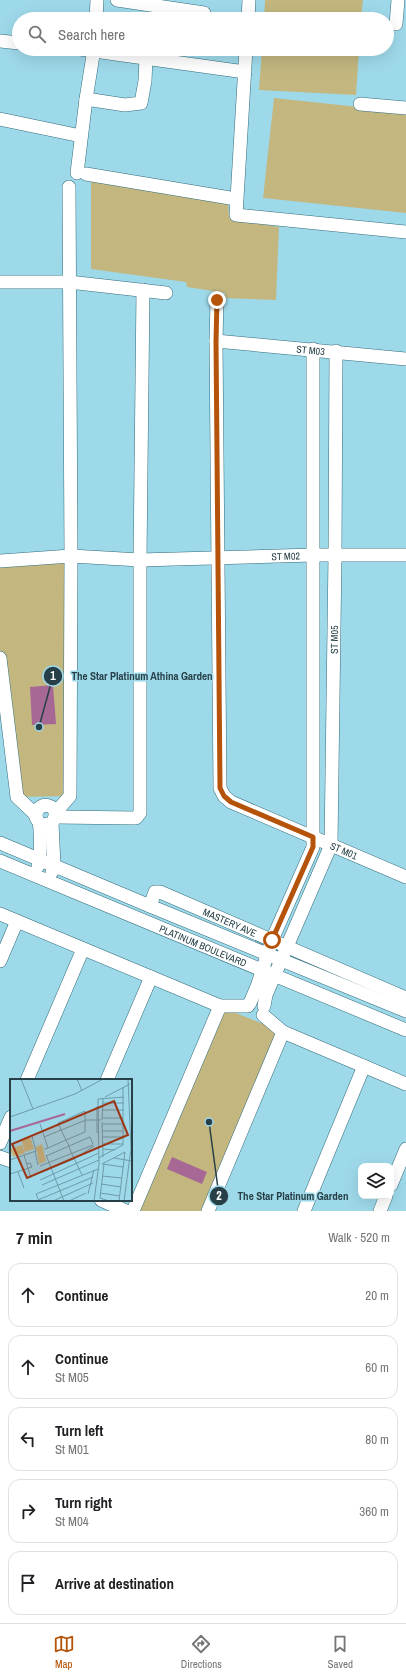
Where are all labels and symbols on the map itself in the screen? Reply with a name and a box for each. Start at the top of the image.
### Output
route end [208,291,226,309]
street label: ST M03 [296,343,326,358]
street label: ST M02 [271,549,301,563]
street label: ST M05 [328,625,341,654]
callout: The Star Platinum Athina Garden [43,664,221,687]
text: 1 [50,668,56,684]
text: The Star Platinum Athina Garden [71,669,213,683]
street label: ST M01 [328,839,360,863]
street label: MASTERY AVE [201,905,259,940]
street label: PLATINUM BOULEVARD [157,922,249,970]
route start [263,931,281,949]
inset map [10,1079,132,1201]
callout: The Star Platinum Garden [209,1184,356,1207]
text: 2 [216,1188,222,1204]
text: The Star Platinum Garden [238,1189,348,1203]

